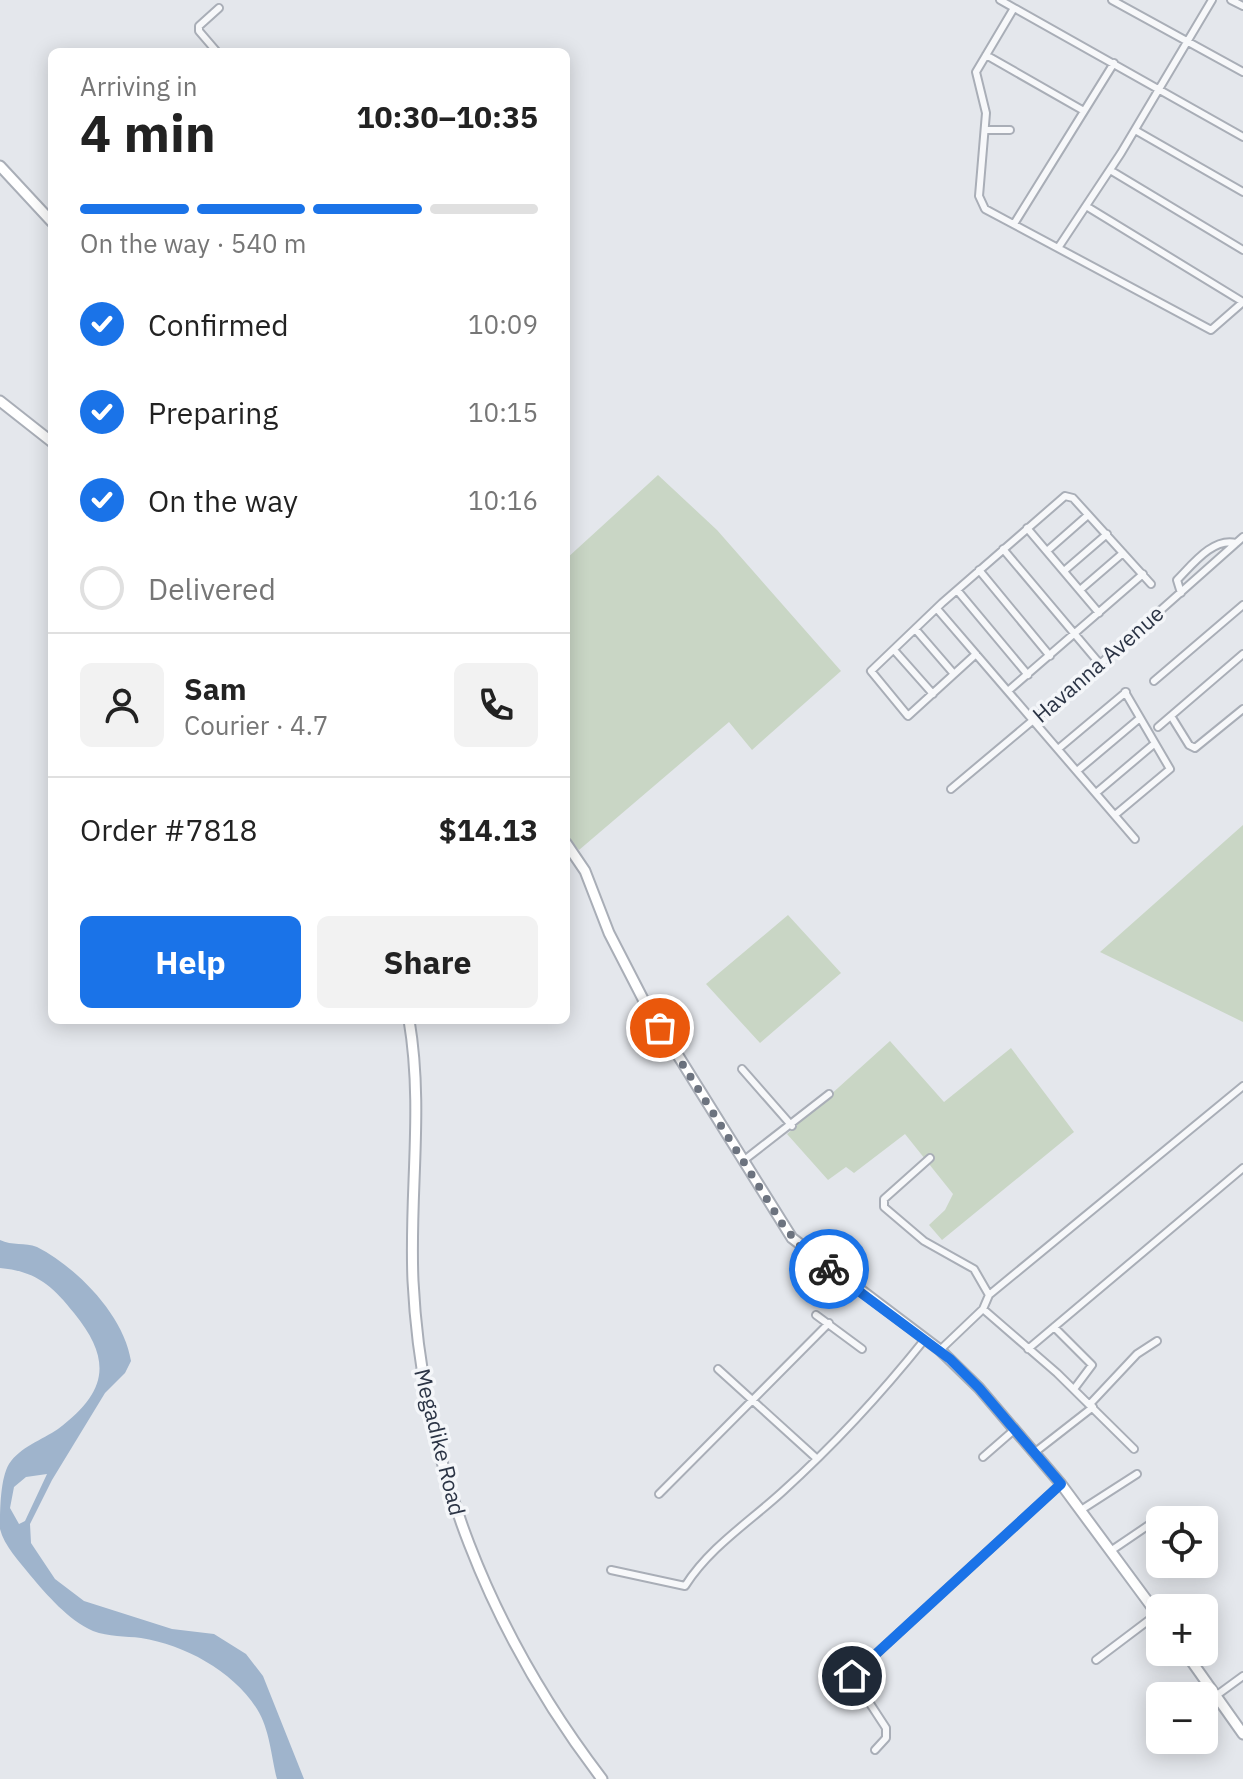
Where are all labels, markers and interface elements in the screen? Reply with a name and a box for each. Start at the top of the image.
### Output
text: Arriving in [80,69,197,103]
text: 10:30–10:35 [357,97,538,136]
text: 4 min [80,99,216,166]
text: On the way · 540 m [80,226,306,260]
icon: check [80,302,124,346]
text: Confirmed [148,305,289,344]
text: 10:09 [468,307,538,341]
icon: check [80,390,124,434]
text: Preparing [148,393,278,432]
text: 10:15 [468,395,538,429]
icon: check [80,478,124,522]
text: On the way [148,481,298,520]
text: 10:16 [468,483,538,517]
text: Delivered [148,569,276,608]
street label: Havanna Avenue [1026,599,1169,729]
button: person [80,663,164,747]
button: phone [454,663,538,747]
text: Sam [184,669,247,708]
text: Courier · 4.7 [184,708,328,742]
text: Order #7818 [80,810,257,849]
text: $14.13 [439,810,538,849]
button: Help [80,916,301,1008]
button: Share [317,916,538,1008]
pin [626,994,694,1062]
icon: bag [638,1006,682,1050]
courier [789,1229,869,1309]
icon: bike [807,1247,851,1291]
street label: Megadike Road [408,1365,473,1518]
map controls [1146,1506,1218,1754]
button: locate [1146,1506,1218,1578]
button: + [1146,1594,1218,1666]
pin [818,1642,886,1710]
icon: home [830,1654,874,1698]
button: − [1146,1682,1218,1754]

